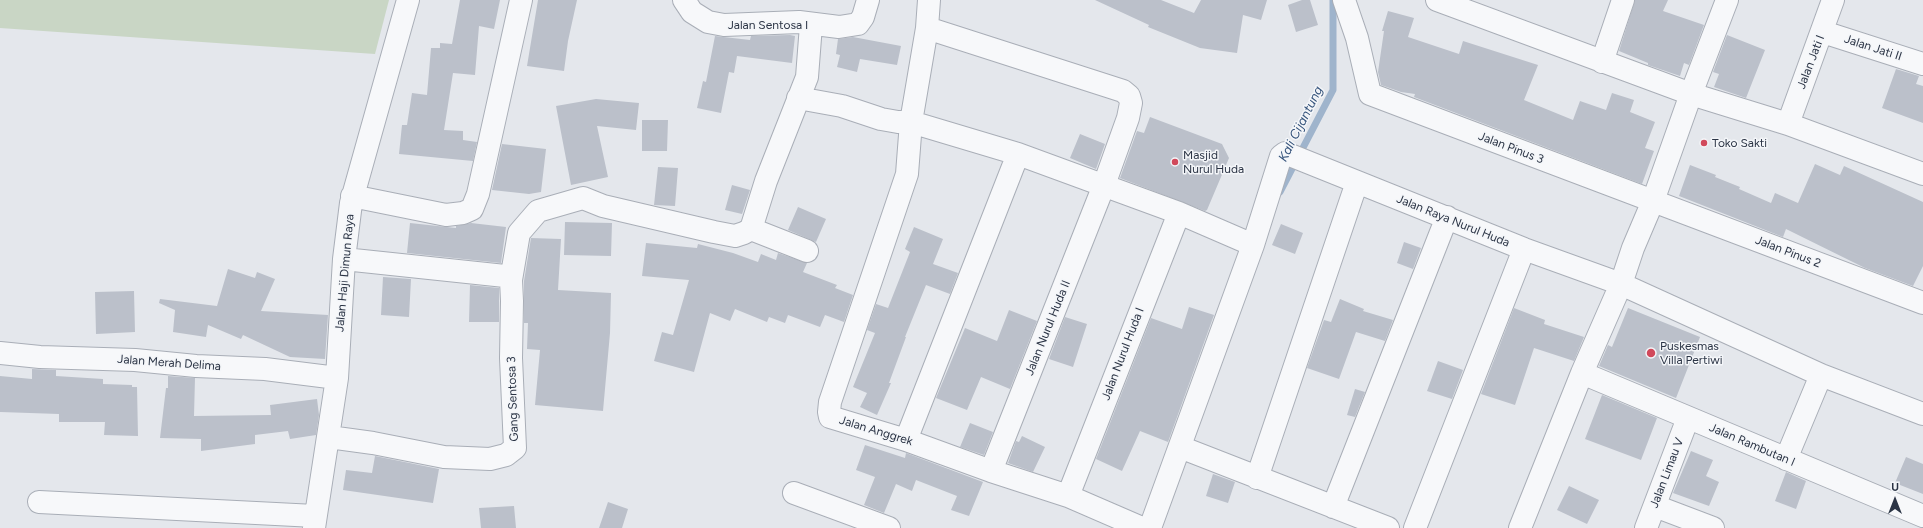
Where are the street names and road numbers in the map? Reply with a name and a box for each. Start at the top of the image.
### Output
street label: Jalan Sentosa I [728,18,808,32]
street label: Jalan Jati II [1842,32,1904,64]
street label: Jalan Jati I [1794,33,1828,91]
street label: Jalan Pinus 3 [1476,129,1546,167]
street label: Jalan Raya Nurul Huda [1394,192,1512,250]
street label: Jalan Haji Dimun Raya [333,213,357,333]
street label: Jalan Pinus 2 [1753,233,1823,271]
street label: Jalan Nurul Huda II [1022,278,1074,378]
street label: Jalan Nurul Huda I [1099,306,1147,402]
street label: Jalan Merah Delima [117,352,221,374]
street label: Gang Sentosa 3 [504,356,522,442]
street label: Jalan Anggrek [838,413,914,449]
street label: Jalan Rambutan I [1707,420,1797,470]
street label: Jalan Limau V [1647,436,1687,510]

